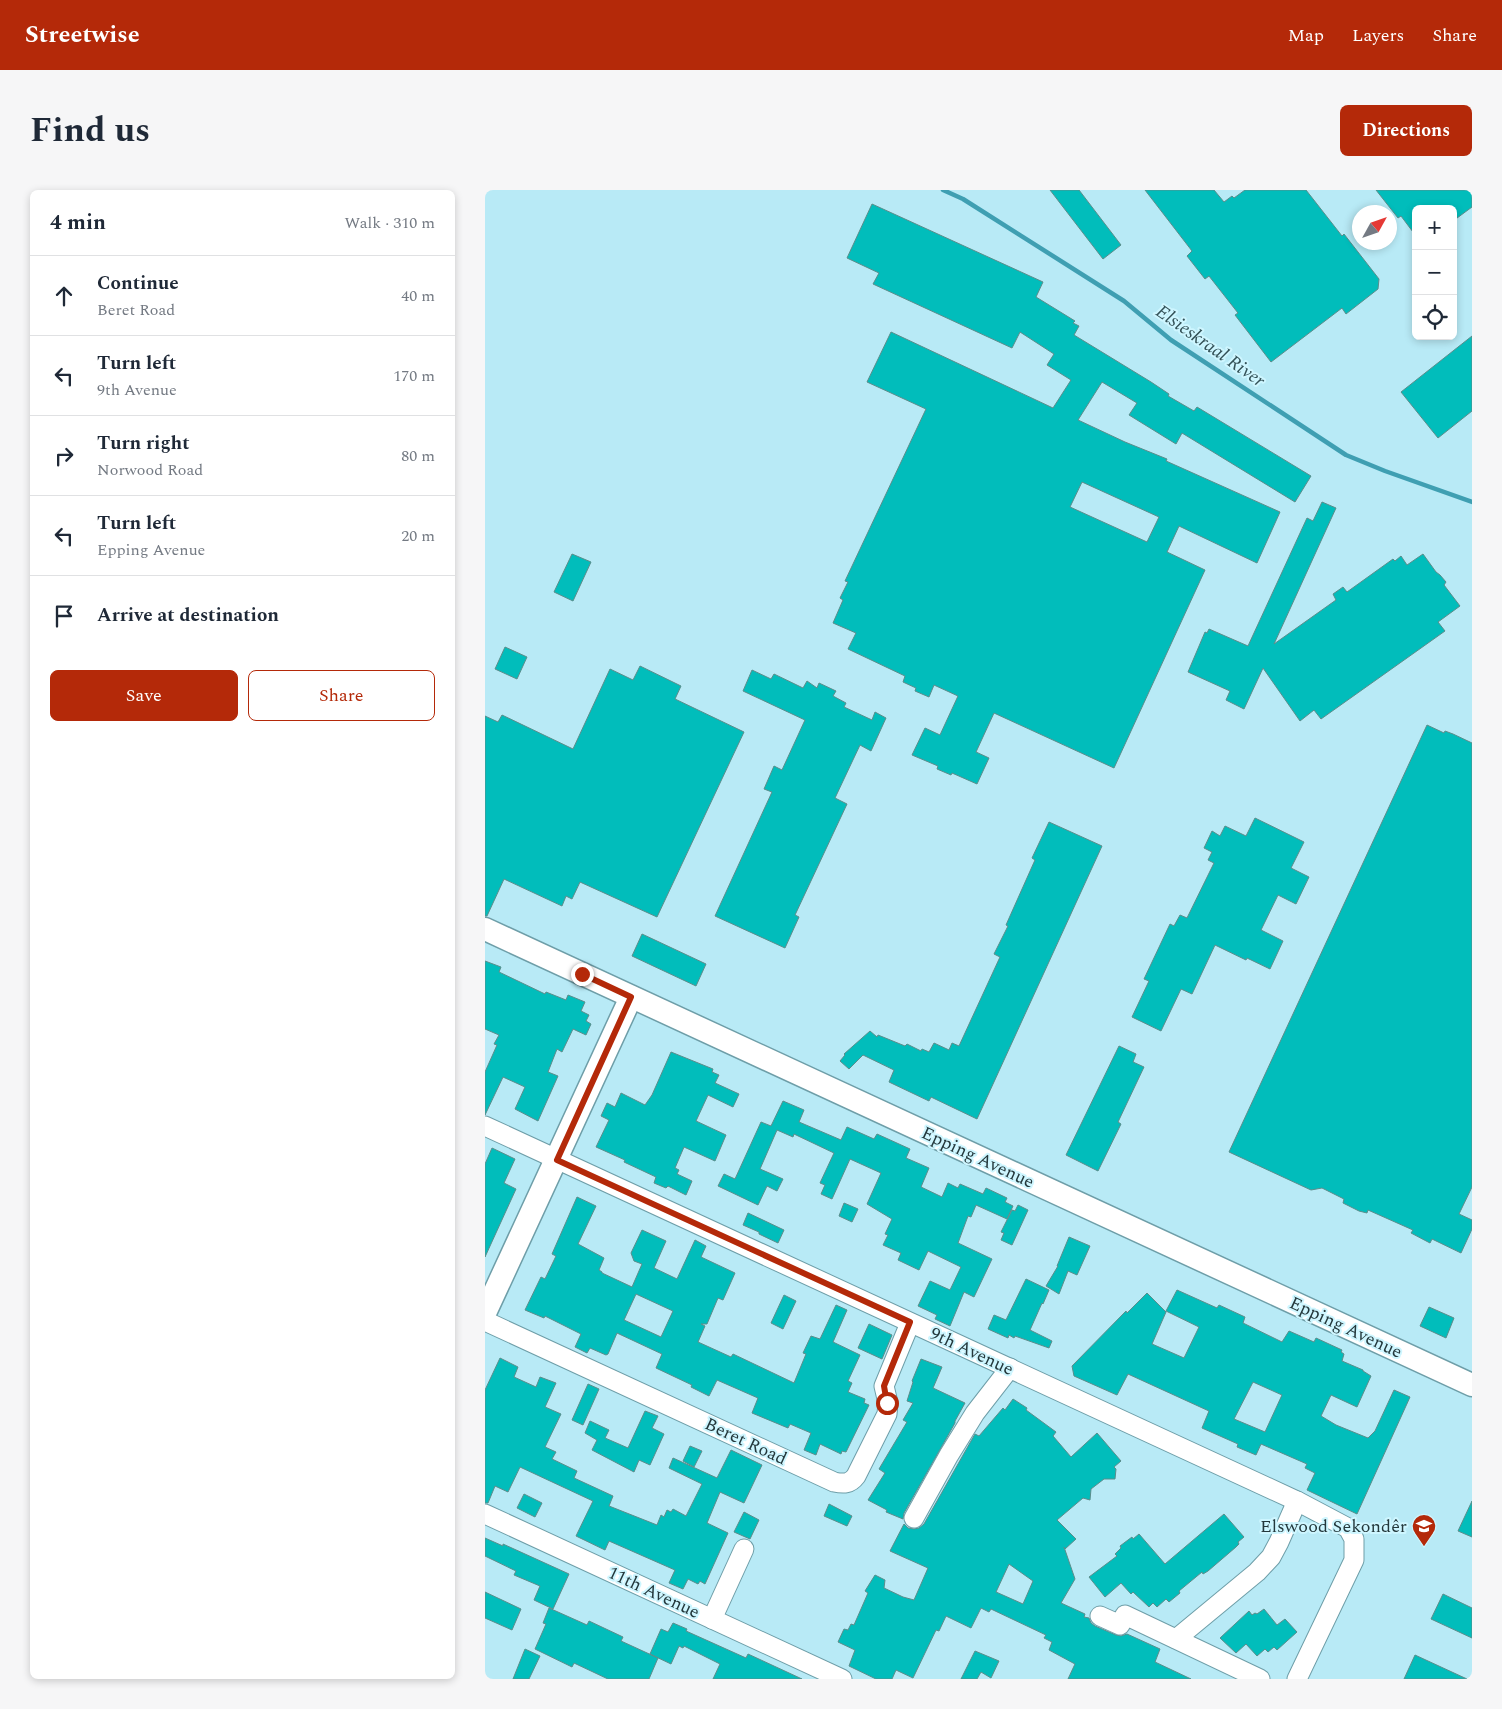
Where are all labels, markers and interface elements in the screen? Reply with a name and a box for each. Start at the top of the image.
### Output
text: Streetwise [25,17,140,53]
text: Map [1288,22,1324,49]
text: Layers [1352,22,1404,49]
text: Share [1432,22,1477,49]
text: Find us [30,104,150,157]
button: Directions [1340,105,1472,156]
north arrow [1352,205,1397,250]
map controls [1412,205,1457,340]
button: + [1412,205,1457,250]
text: 4 min [50,207,106,239]
text: Walk · 310 m [344,211,435,235]
button: − [1412,250,1457,295]
text: Continue [97,269,179,298]
icon: ahead [50,282,78,310]
text: 40 m [401,284,435,308]
button: locate [1412,295,1457,340]
text: Beret Road [97,298,175,322]
water label: Elsieskraal River [1149,298,1271,395]
text: Turn left [97,349,176,378]
icon: left [50,362,78,390]
text: 170 m [393,364,435,388]
text: 9th Avenue [97,378,177,402]
text: Turn right [97,429,190,458]
icon: right [50,442,78,470]
text: 80 m [401,444,435,468]
text: Norwood Road [97,458,203,482]
text: Turn left [97,509,176,538]
icon: left [50,522,78,550]
text: 20 m [401,524,435,548]
text: Epping Avenue [97,538,205,562]
text: Arrive at destination [97,601,279,630]
icon: arrive [50,602,78,630]
button: Save [50,670,238,721]
button: Share [248,670,435,721]
route end [571,963,594,986]
street label: Epping Avenue [917,1119,1039,1195]
street label: Epping Avenue [1285,1289,1407,1365]
street label: 9th Avenue [925,1320,1018,1383]
route start [876,1392,899,1415]
street label: Beret Road [700,1411,791,1472]
place label: Elswood Sekondêr [1260,1513,1407,1540]
school or university icon: Elswood Sekondêr [1411,1513,1437,1547]
street label: 11th Avenue [603,1559,704,1626]

